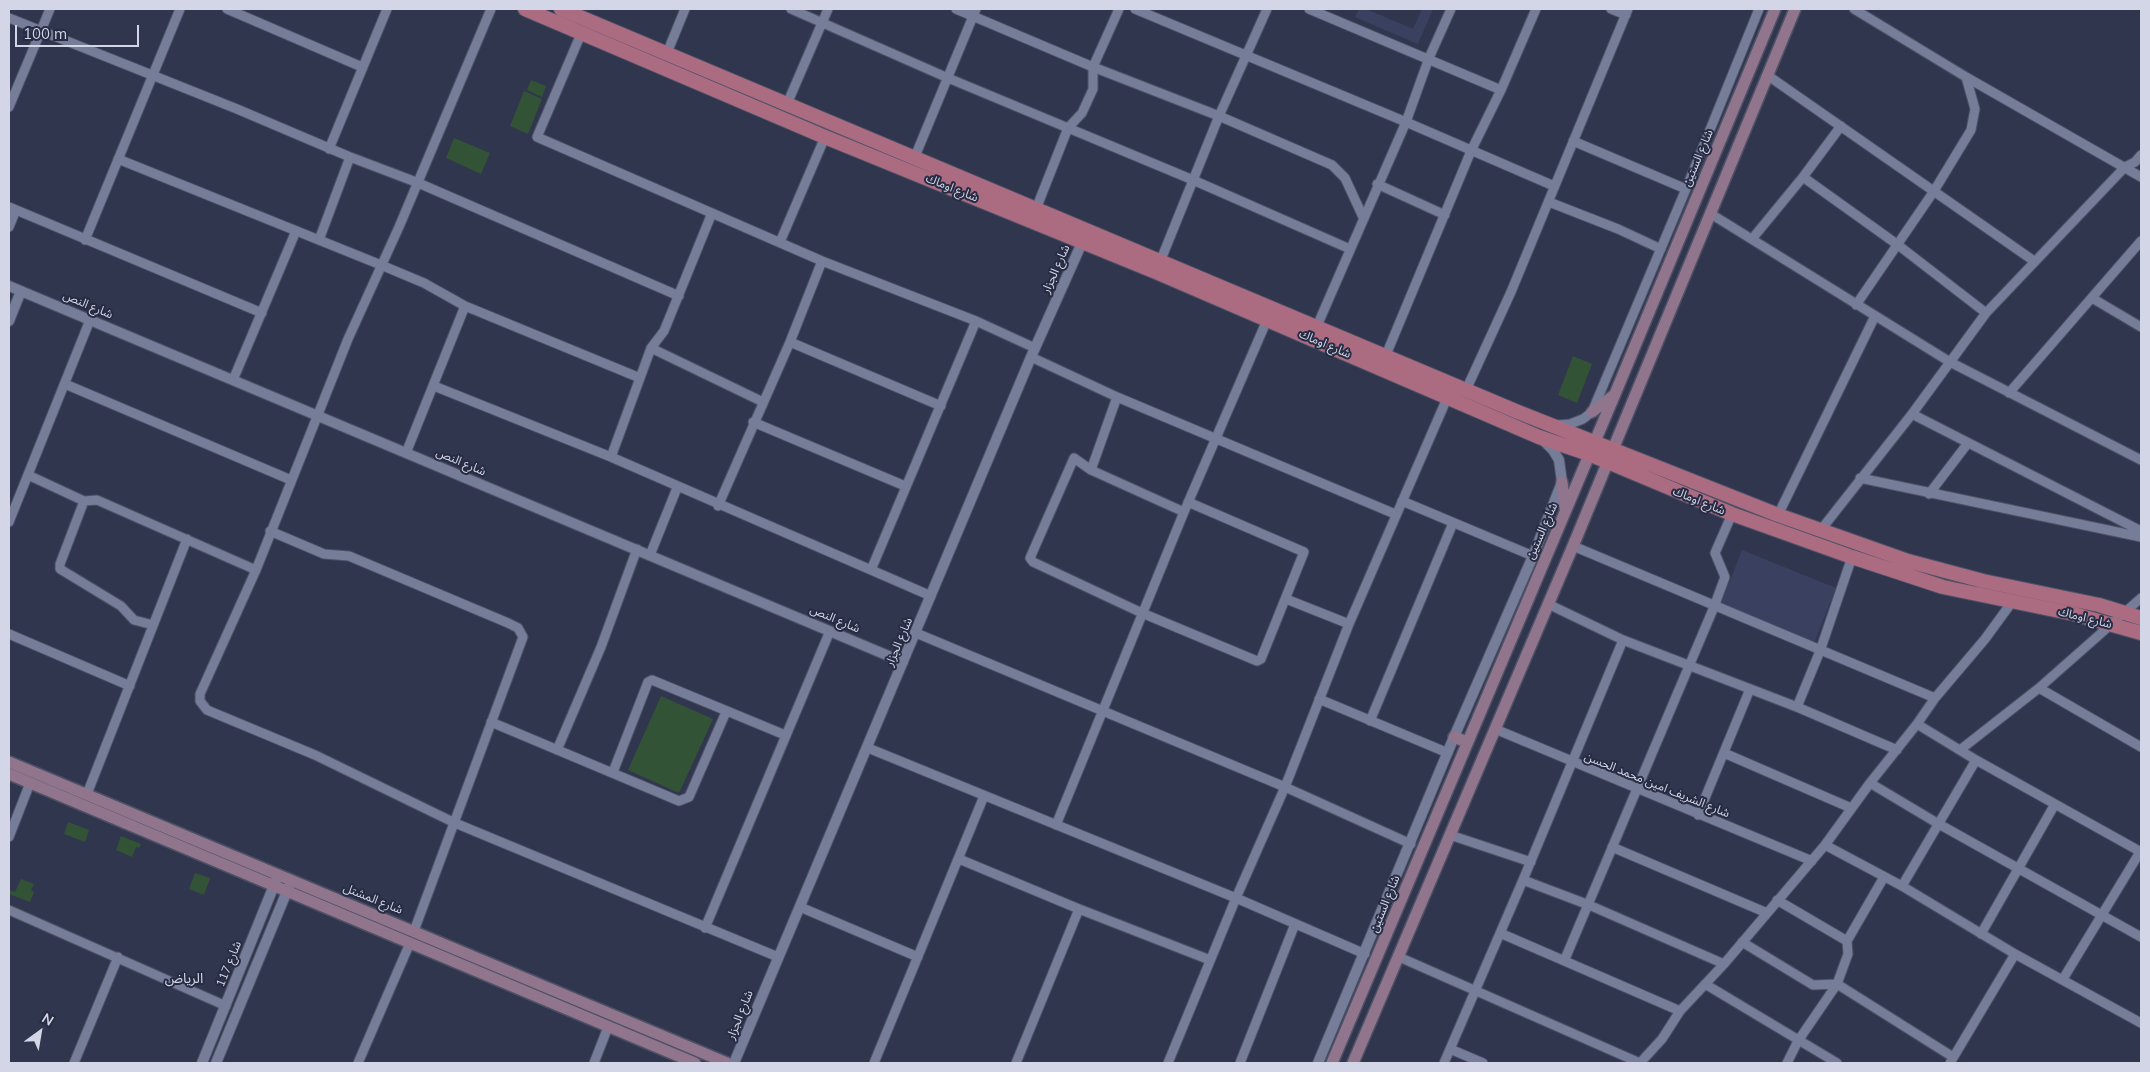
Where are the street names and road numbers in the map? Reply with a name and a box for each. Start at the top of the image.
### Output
street label: شارع الستين [1680,127,1716,189]
street label: شارع اوماك [924,171,980,205]
street label: شارع الجزار [1039,242,1073,296]
street label: شارع النص [61,288,115,322]
street label: شارع اوماك [1297,327,1353,361]
street label: شارع النص [434,445,488,479]
street label: شارع اوماك [1671,484,1727,518]
street label: شارع الستين [1523,500,1561,562]
street label: شارع النص [808,602,862,636]
street label: شارع اوماك [2057,604,2113,632]
street label: شارع الجزار [882,615,916,669]
street label: شارع الشريف امين محمد الحسن [1582,749,1732,821]
street label: شارع الستين [1367,873,1403,935]
street label: شارع المشتل [341,881,405,917]
street label: شارع 117 [213,939,245,989]
street label: شارع الجزار [724,988,756,1042]

